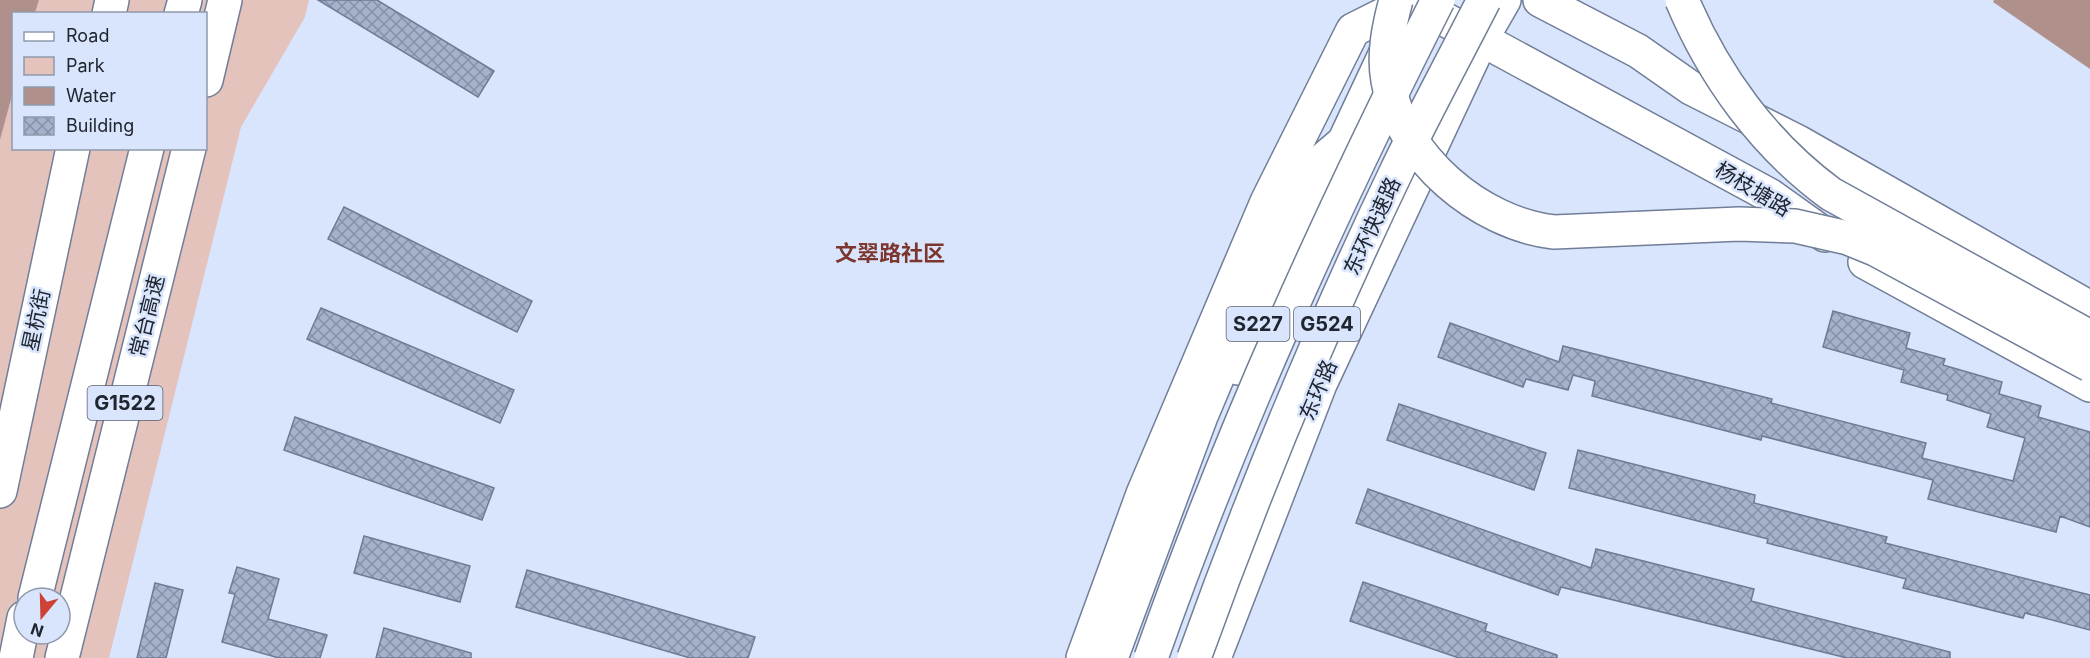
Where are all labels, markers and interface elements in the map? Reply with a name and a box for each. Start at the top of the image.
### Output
legend [12,12,207,150]
text: Road [66,25,109,46]
text: Park [66,55,105,76]
text: Water [66,85,116,106]
text: Building [66,115,134,136]
street label: 杨枝塘路 [1711,157,1795,221]
street label: 东环快速路 [1338,173,1406,279]
district label: 文翠路社区 [835,240,945,266]
street label: 常台高速 [125,272,169,360]
street label: 星杭街 [17,287,55,353]
road number: S227 [1226,307,1290,341]
road number: G524 [1294,307,1360,341]
street label: 东环路 [1294,356,1342,424]
road number: G1522 [88,386,162,420]
north arrow [12,586,72,646]
text: N [28,619,46,642]

